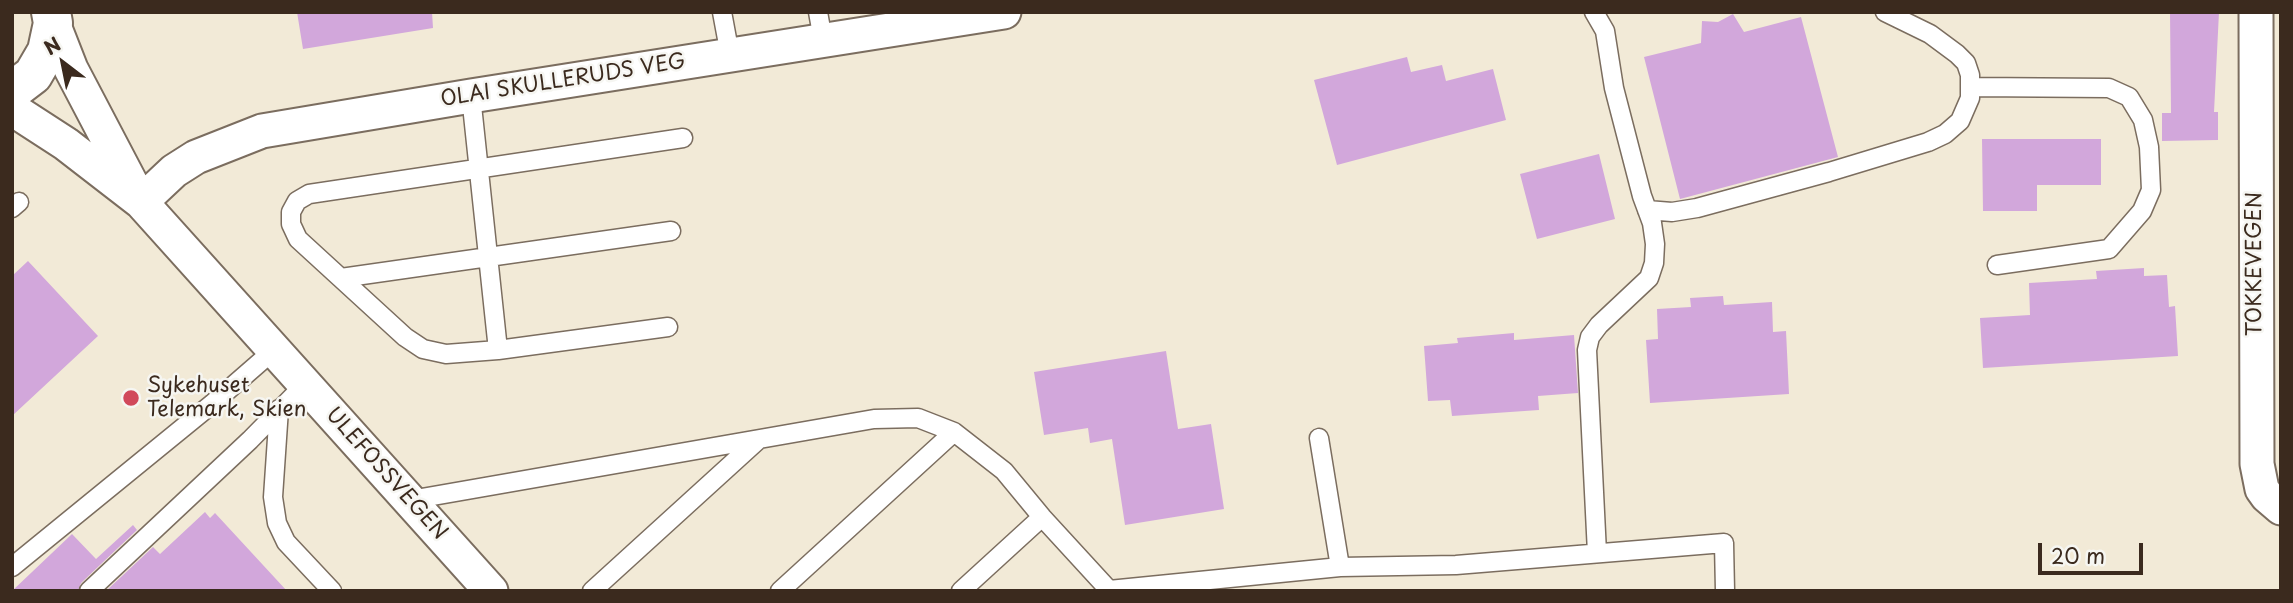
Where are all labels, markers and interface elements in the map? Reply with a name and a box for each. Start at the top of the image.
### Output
north arrow [28,28,98,98]
text: N [38,29,66,61]
street label: OLAI SKULLERUDS VEG [439,49,687,113]
street label: TOKKEVEGEN [2242,192,2268,336]
place label: Sykehuset Telemark, Skien [147,373,306,423]
marker: Sykehuset Telemark, Skien [121,388,141,408]
street label: ULEFOSSVEGEN [320,403,452,545]
scale bar [2041,530,2146,574]
text: 20 m [2051,539,2105,571]

